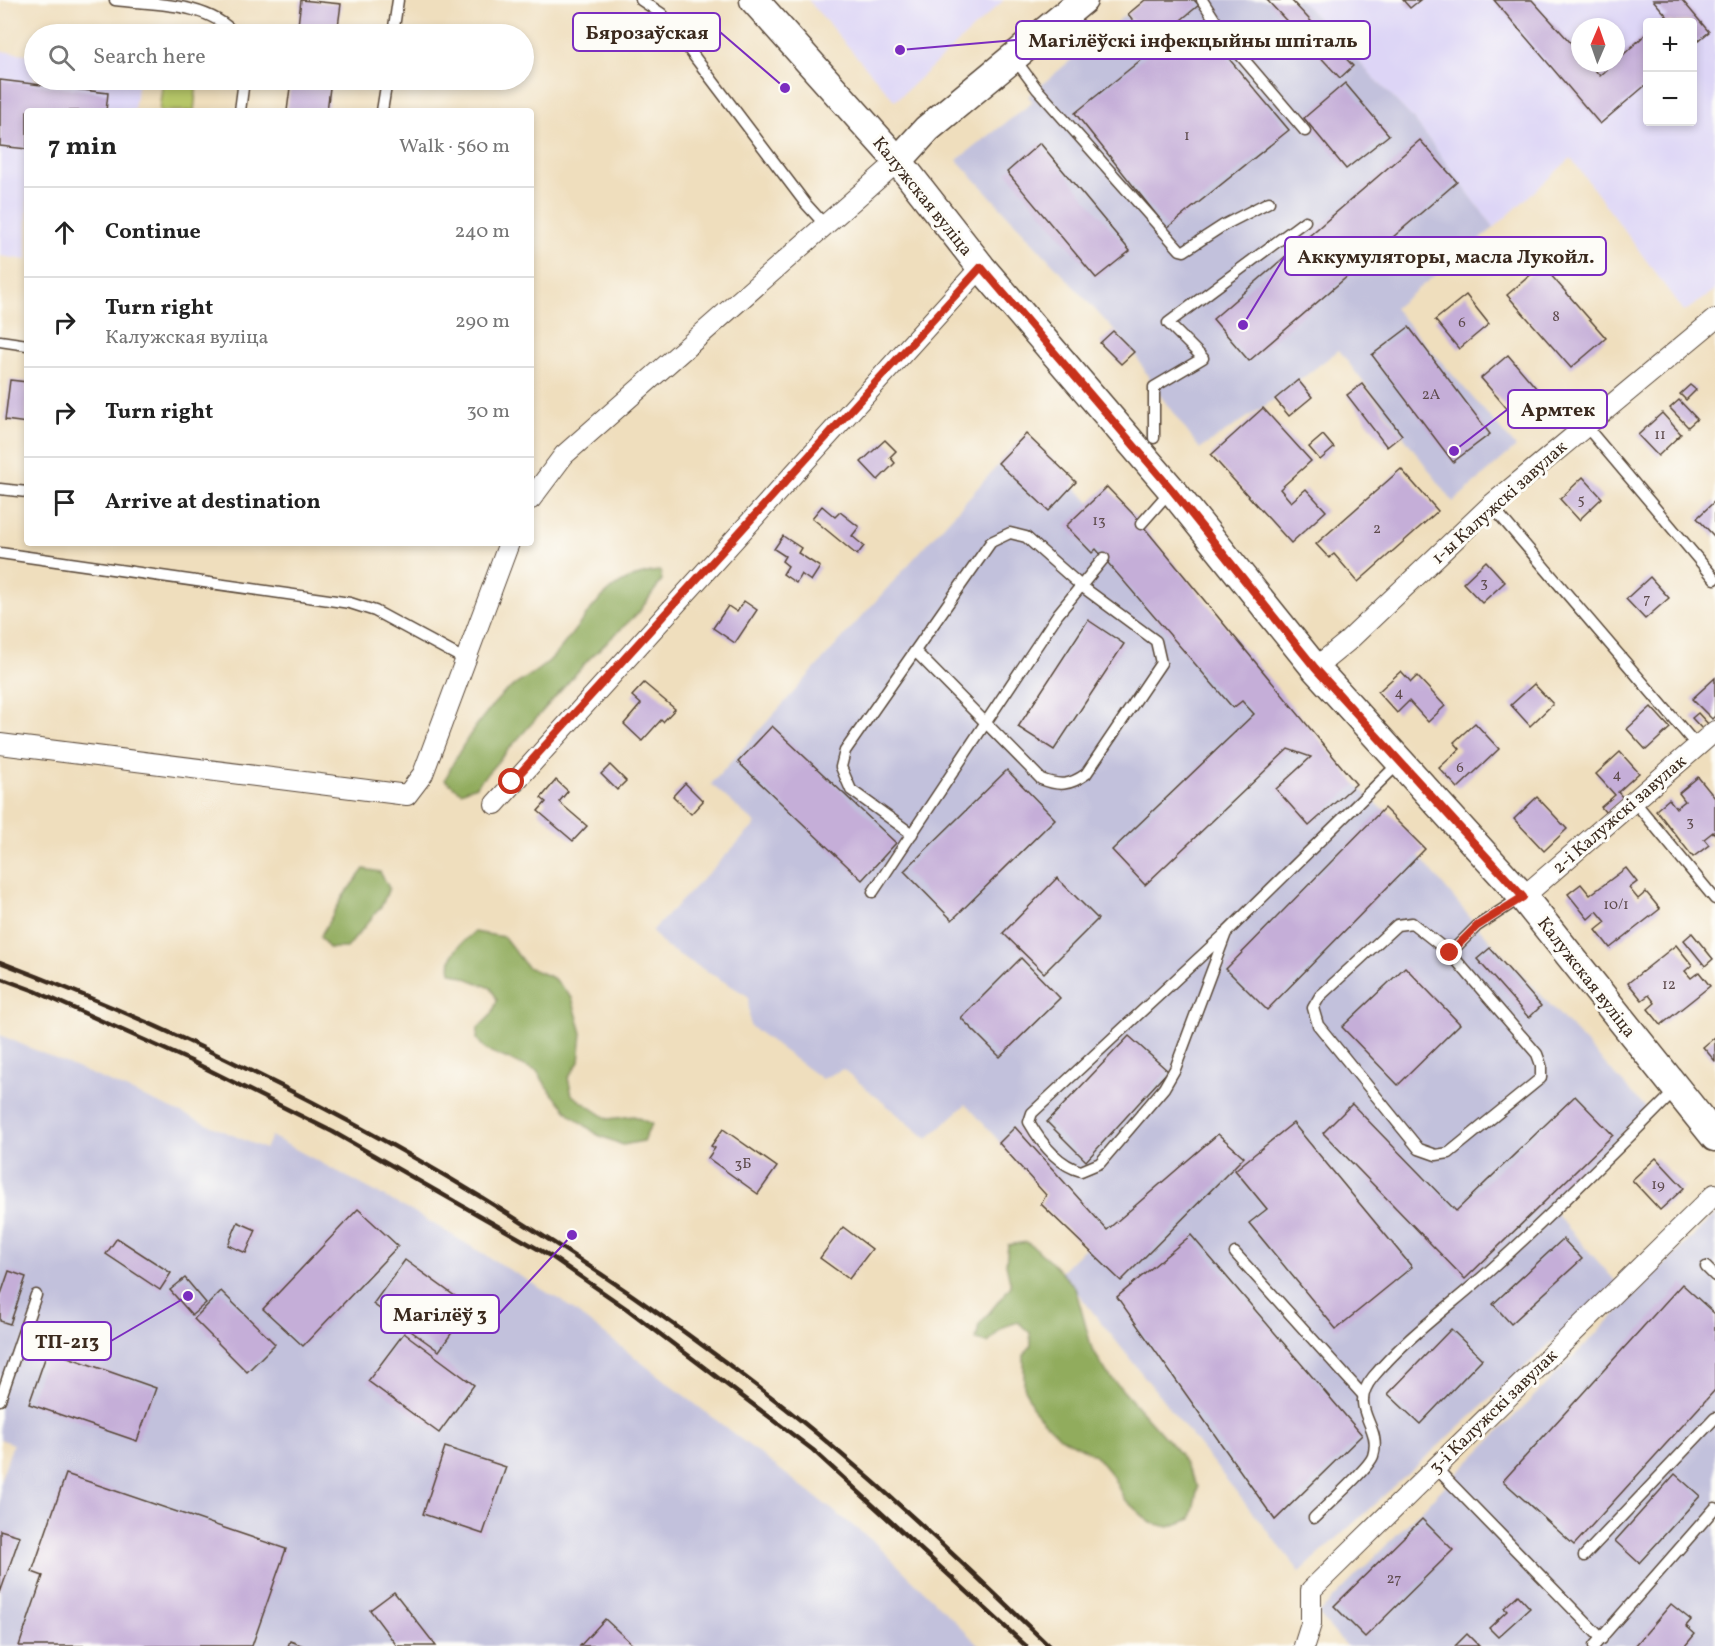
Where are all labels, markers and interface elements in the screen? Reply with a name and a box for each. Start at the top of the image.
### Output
callout: Бярозаўская [573,13,720,51]
north arrow [1571,18,1625,72]
map controls [1643,18,1697,126]
button: + [1643,18,1697,72]
text: Бярозаўская [585,20,709,48]
callout: Магілёўскі інфекцыйны шпіталь [1016,21,1370,59]
search box [24,24,534,90]
text: Магілёўскі інфекцыйны шпіталь [1028,28,1358,56]
icon: search [45,41,78,74]
text: Search here [93,42,206,73]
button: − [1643,72,1697,126]
house number: 1 [1184,126,1190,147]
text: 7 min [48,129,117,165]
street label: Калужская вуліца [866,132,978,262]
text: Walk · 560 m [399,133,510,161]
icon: ahead [48,216,81,249]
text: Continue [105,217,201,248]
text: 240 m [455,218,510,246]
callout: Аккумуляторы, масла Лукойл. [1285,237,1606,275]
text: Аккумуляторы, масла Лукойл. [1297,244,1595,272]
text: Turn right [105,293,213,324]
icon: right [48,306,81,339]
house number: 8 [1552,307,1560,328]
text: 290 m [455,308,510,336]
house number: 6 [1458,313,1466,334]
text: Калужская вуліца [105,324,269,352]
house number: 2А [1422,385,1441,406]
callout: Армтек [1508,390,1607,428]
icon: right [48,396,81,429]
text: Turn right [105,397,213,428]
text: Армтек [1521,397,1595,425]
text: 30 m [466,398,510,426]
house number: 11 [1654,425,1666,446]
street label: 1-ы Калужскі завулак [1427,435,1573,571]
icon: arrive [48,486,81,519]
text: Arrive at destination [105,487,321,518]
house number: 5 [1577,490,1585,511]
house number: 13 [1092,511,1106,532]
house number: 2 [1373,519,1381,540]
house number: 3 [1480,573,1488,594]
house number: 7 [1643,589,1651,610]
house number: 4 [1395,683,1404,704]
street label: 2-і Калужскі завулак [1548,750,1693,880]
house number: 6 [1456,758,1464,779]
house number: 4 [1613,765,1622,786]
route start [498,768,524,794]
house number: 3 [1686,812,1694,833]
house number: 10/1 [1603,895,1629,916]
street label: Калужская вуліца [1531,912,1641,1044]
route end [1436,939,1462,965]
house number: 12 [1662,975,1676,996]
house number: 3Б [735,1154,751,1175]
house number: 19 [1651,1175,1665,1196]
callout: Магілёў 3 [381,1295,499,1333]
text: Магілёў 3 [393,1302,487,1330]
callout: ТП-213 [22,1322,111,1360]
text: ТП-213 [35,1329,99,1357]
street label: 3-і Калужскі завулак [1424,1344,1564,1480]
house number: 27 [1387,1569,1401,1590]

